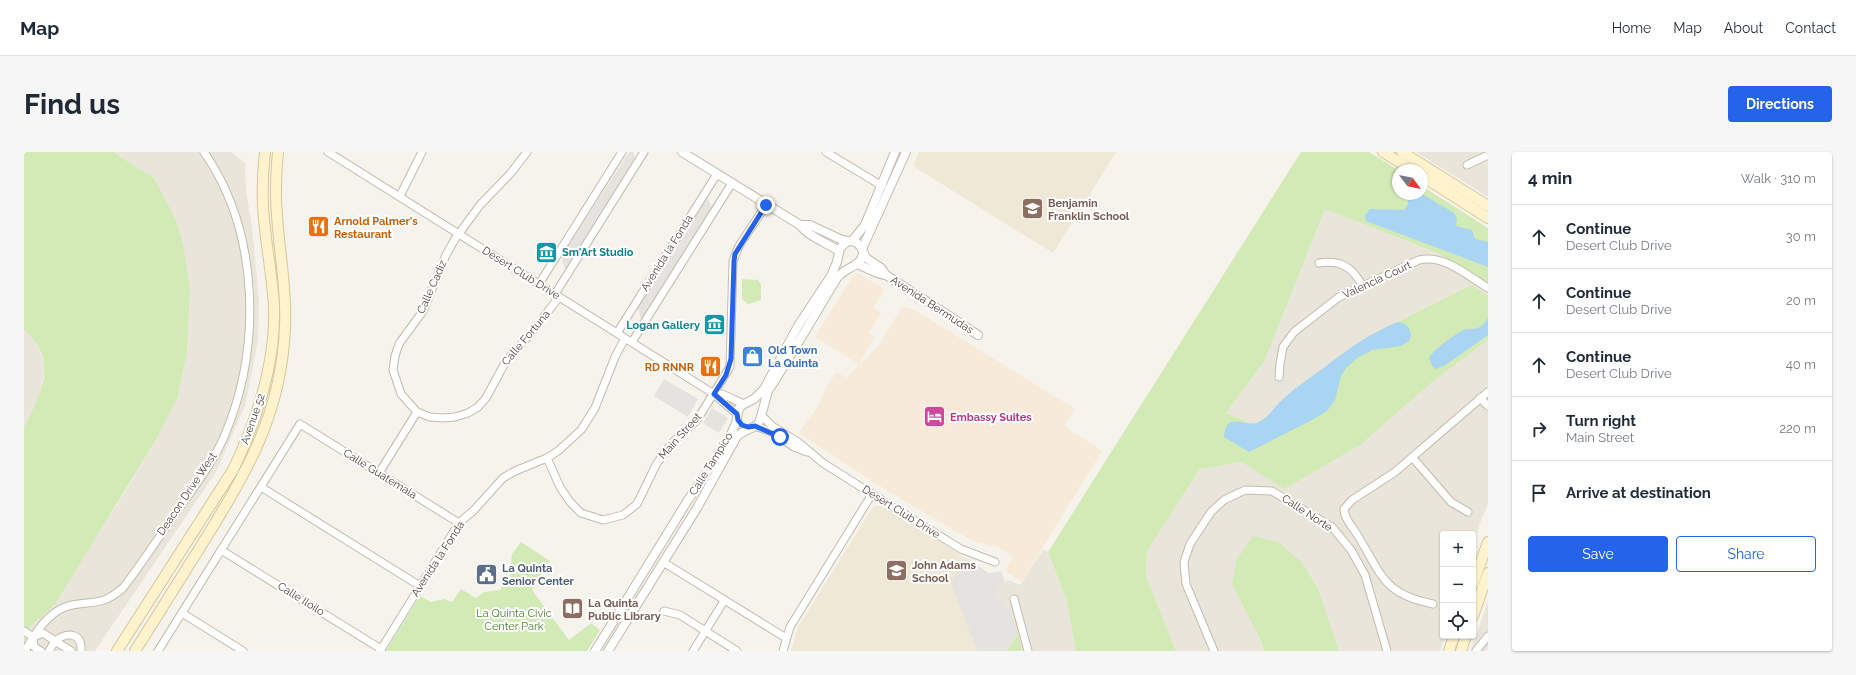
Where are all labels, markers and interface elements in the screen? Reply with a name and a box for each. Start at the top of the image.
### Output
text: Map [20,17,59,39]
text: Home [1612,20,1651,36]
text: Map [1673,20,1702,36]
text: About [1724,20,1763,36]
text: Contact [1785,20,1836,36]
button: Directions [1728,86,1832,122]
text: Find us [24,88,120,121]
north arrow [1392,164,1428,200]
text: 4 min [1528,168,1572,188]
text: Walk · 310 m [1741,171,1816,186]
route end [757,196,775,214]
school or university icon: Benjamin Franklin School [1019,196,1045,222]
place label: Benjamin Franklin School [1048,197,1130,223]
street label: Avenida la Fonda [638,213,696,293]
restaurant icon: Arnold Palmer's Restaurant [306,214,332,240]
place label: Arnold Palmer's Restaurant [334,215,418,241]
text: Continue [1566,220,1631,238]
icon: ahead [1528,226,1550,248]
text: 30 m [1786,229,1816,244]
text: Desert Club Drive [1566,238,1672,253]
museum icon: Sm'Art Studio [534,239,560,265]
street label: Desert Club Drive [480,244,563,302]
place label: Sm'Art Studio [562,246,634,259]
street label: Calle Cadiz [414,258,450,316]
street label: Valencia Court [1341,258,1414,302]
street label: Avenida Bermudas [888,273,976,337]
text: Continue [1566,284,1631,302]
icon: ahead [1528,290,1550,312]
text: 20 m [1786,293,1816,308]
text: Desert Club Drive [1566,302,1672,317]
street label: Calle Fortuna [499,308,553,368]
museum icon: Logan Gallery [702,312,728,338]
place label: Logan Gallery [626,319,700,332]
shop icon: Old Town La Quinta [740,343,766,369]
place label: Old Town La Quinta [768,344,818,370]
text: Continue [1566,348,1631,366]
restaurant icon: RD RNNR [697,354,723,380]
icon: ahead [1528,354,1550,376]
text: 40 m [1786,357,1816,372]
place label: RD RNNR [645,361,695,374]
text: Desert Club Drive [1566,366,1672,381]
street label: Avenue 52 [238,392,268,446]
hotel icon: Embassy Suites [922,404,948,430]
street label: Main Street [656,410,704,462]
place label: Embassy Suites [950,411,1032,424]
text: Turn right [1566,412,1636,430]
icon: right [1528,418,1550,440]
text: 220 m [1779,421,1816,436]
route start [771,428,789,446]
street label: Calle Tampico [686,430,736,498]
text: Main Street [1566,430,1634,445]
street label: Calle Guatemala [341,446,419,502]
street label: Deacon Drive West [154,450,220,538]
icon: arrive [1528,482,1550,504]
street label: Desert Club Drive [860,483,943,541]
text: Arrive at destination [1566,484,1711,502]
street label: Calle Norte [1279,492,1335,534]
street label: Avenida la Fonda [409,519,467,599]
map controls [1440,531,1476,639]
button: + [1440,531,1476,567]
button: Save [1528,536,1668,572]
button: Share [1676,536,1816,572]
school or university icon: John Adams School [883,558,909,584]
place label: John Adams School [912,559,976,585]
public building icon: La Quinta Senior Center [474,561,500,587]
place label: La Quinta Senior Center [502,562,575,588]
button: − [1440,567,1476,603]
street label: Calle Iloilo [275,579,327,619]
library icon: La Quinta Public Library [560,596,586,622]
place label: La Quinta Public Library [588,597,661,623]
button: locate [1440,603,1476,639]
park label: La Quinta Civic Center Park [476,607,552,633]

